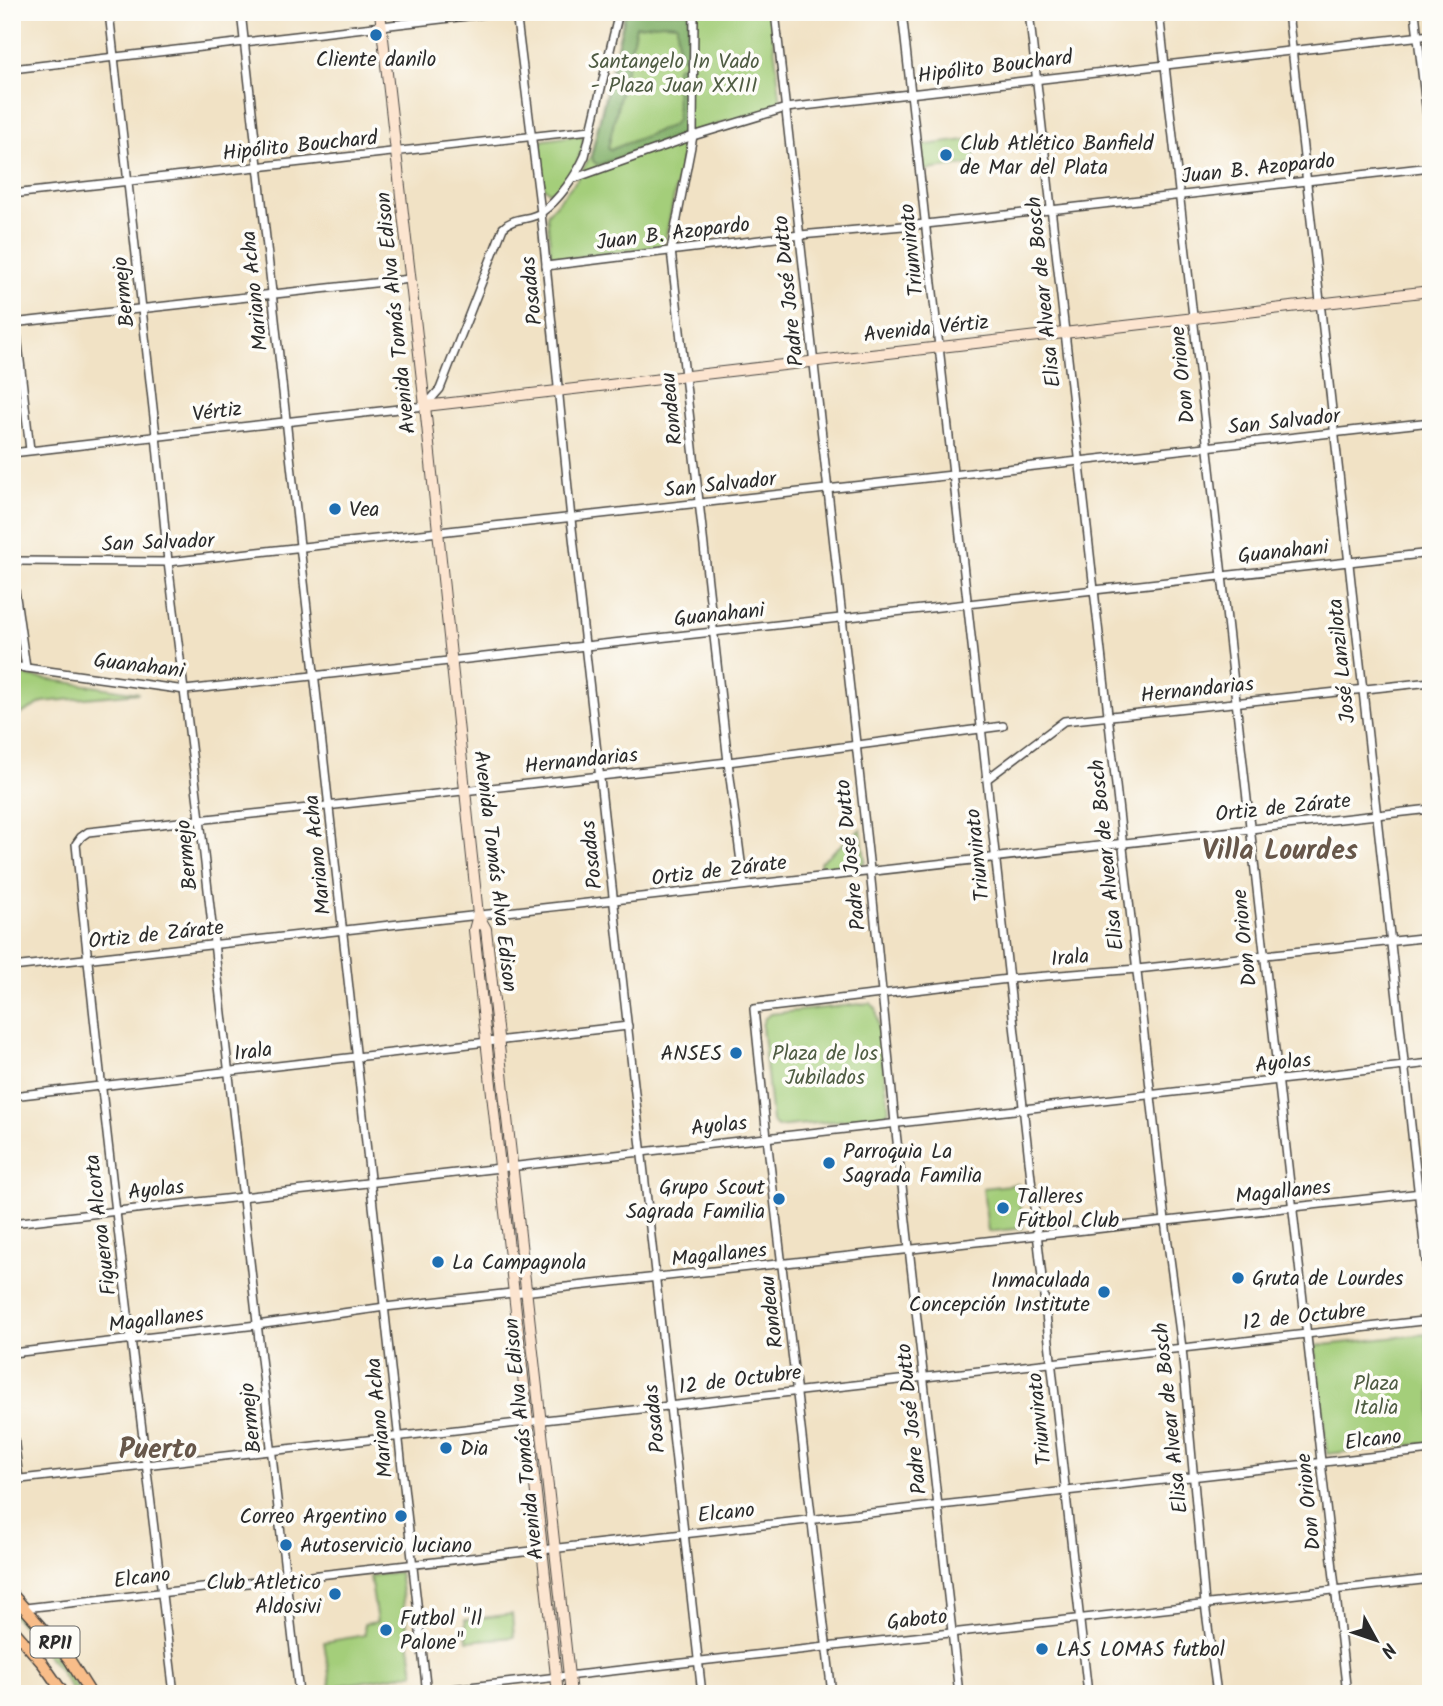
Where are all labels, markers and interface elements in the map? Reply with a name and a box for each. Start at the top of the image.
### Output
marker: Cliente danilo [368,27,384,43]
street label: Hipólito Bouchard [916,42,1075,93]
place label: Cliente danilo [316,44,436,77]
park label: Santangelo In Vado - Plaza Juan XXIII [588,46,760,103]
street label: Hipólito Bouchard [221,122,380,171]
place label: Club Atlético Banfield de Mar del Plata [960,128,1154,185]
street label: Juan B. Azopardo [1180,145,1337,194]
marker: Club Atlético Banfield de Mar del Plata [938,147,954,163]
street label: Avenida Tomás Alva Edison [367,190,426,436]
street label: Elisa Alvear de Bosch [1018,195,1071,389]
street label: Triunvirato [891,202,934,298]
street label: Juan B. Azopardo [594,209,752,260]
street label: Padre José Dutto [765,214,814,368]
street label: Mariano Acha [233,229,278,353]
street label: Bermejo [104,255,145,329]
street label: Posadas [512,255,553,327]
street label: Avenida Vértiz [862,307,990,352]
street label: Don Orione [1162,324,1205,425]
street label: Rondeau [652,371,693,447]
street label: Vértiz [191,393,244,432]
street label: San Salvador [1227,400,1343,445]
street label: San Salvador [663,463,779,508]
place label: Vea [349,494,379,527]
marker: Vea [327,501,343,517]
street label: San Salvador [101,525,216,562]
street label: Guanahani [1236,531,1331,574]
street label: Guanahani [672,594,767,637]
street label: José Lanzilota [1320,597,1365,725]
street label: Guanahani [92,645,187,689]
street label: Hernandarias [1139,668,1256,713]
street label: Hernandarias [523,739,640,784]
street label: Avenida Tomás Alva Edison [463,748,526,994]
street label: Elisa Alvear de Bosch [1081,758,1134,952]
street label: Padre José Dutto [827,778,876,932]
street label: Ortiz de Zárate [1214,785,1353,832]
street label: Mariano Acha [296,793,341,917]
street label: Triunvirato [957,807,1000,903]
street label: Bermejo [167,818,208,892]
street label: Posadas [572,819,613,891]
district label: Villa Lourdes [1202,829,1358,874]
street label: Ortiz de Zárate [650,847,789,896]
street label: Don Orione [1224,887,1267,988]
street label: Ortiz de Zárate [87,912,226,959]
street label: Irala [1050,940,1091,977]
street label: Irala [232,1034,274,1071]
place label: ANSES [660,1038,722,1071]
park label: Plaza de los Jubilados [772,1038,878,1095]
street label: Ayolas [1254,1044,1313,1083]
marker: ANSES [728,1045,744,1061]
street label: Ayolas [690,1107,749,1146]
place label: Parroquia La Sagrada Familia [843,1136,982,1193]
street label: Figueroa Alcorta [76,1152,127,1297]
marker: Parroquia La Sagrada Familia [821,1155,837,1171]
street label: Ayolas [127,1171,186,1210]
street label: Magallanes [1234,1171,1333,1214]
place label: Grupo Scout Sagrada Familia [626,1172,766,1229]
place label: Talleres Fútbol Club [1017,1181,1119,1238]
marker: Grupo Scout Sagrada Familia [771,1191,787,1207]
marker: Talleres Fútbol Club [995,1200,1011,1216]
street label: Magallanes [670,1234,769,1277]
place label: La Campagnola [452,1247,586,1280]
marker: La Campagnola [430,1254,446,1270]
place label: Gruta de Lourdes [1252,1263,1404,1296]
place label: Inmaculada Concepción Institute [909,1265,1091,1322]
marker: Gruta de Lourdes [1230,1270,1246,1286]
street label: Rondeau [752,1274,793,1350]
marker: Inmaculada Concepción Institute [1096,1284,1112,1300]
street label: 12 de Octubre [1241,1295,1368,1340]
street label: Magallanes [107,1298,206,1343]
street label: Avenida Tomás Alva Edison [495,1316,554,1562]
street label: Elisa Alvear de Bosch [1145,1321,1198,1515]
street label: Padre José Dutto [888,1342,937,1496]
street label: Mariano Acha [358,1356,403,1480]
street label: 12 de Octubre [677,1357,804,1404]
park label: Plaza Italia [1353,1368,1399,1425]
street label: Triunvirato [1019,1371,1062,1467]
street label: Bermejo [231,1381,272,1455]
street label: Posadas [635,1383,676,1455]
street label: Elcano [1343,1421,1404,1460]
district label: Puerto [119,1428,197,1473]
place label: Dia [460,1433,488,1466]
marker: Dia [438,1440,454,1456]
street label: Don Orione [1288,1451,1331,1552]
street label: Elcano [696,1494,756,1533]
place label: Correo Argentino [239,1501,387,1534]
marker: Correo Argentino [393,1508,409,1524]
place label: Autoservicio luciano [300,1530,472,1563]
marker: Autoservicio luciano [278,1537,294,1553]
street label: Elcano [112,1559,173,1598]
place label: Club Atletico Aldosivi [206,1567,322,1624]
marker: Club Atletico Aldosivi [327,1586,343,1602]
street label: Gaboto [885,1601,949,1640]
place label: Futbol "Il Palone" [400,1603,482,1660]
north arrow [1342,1604,1412,1674]
marker: Futbol "Il Palone" [378,1622,394,1638]
road number: RP11 [30,1626,80,1658]
place label: LAS LOMAS futbol [1056,1634,1225,1667]
text: N [1372,1635,1403,1664]
marker: LAS LOMAS futbol [1034,1641,1050,1657]

